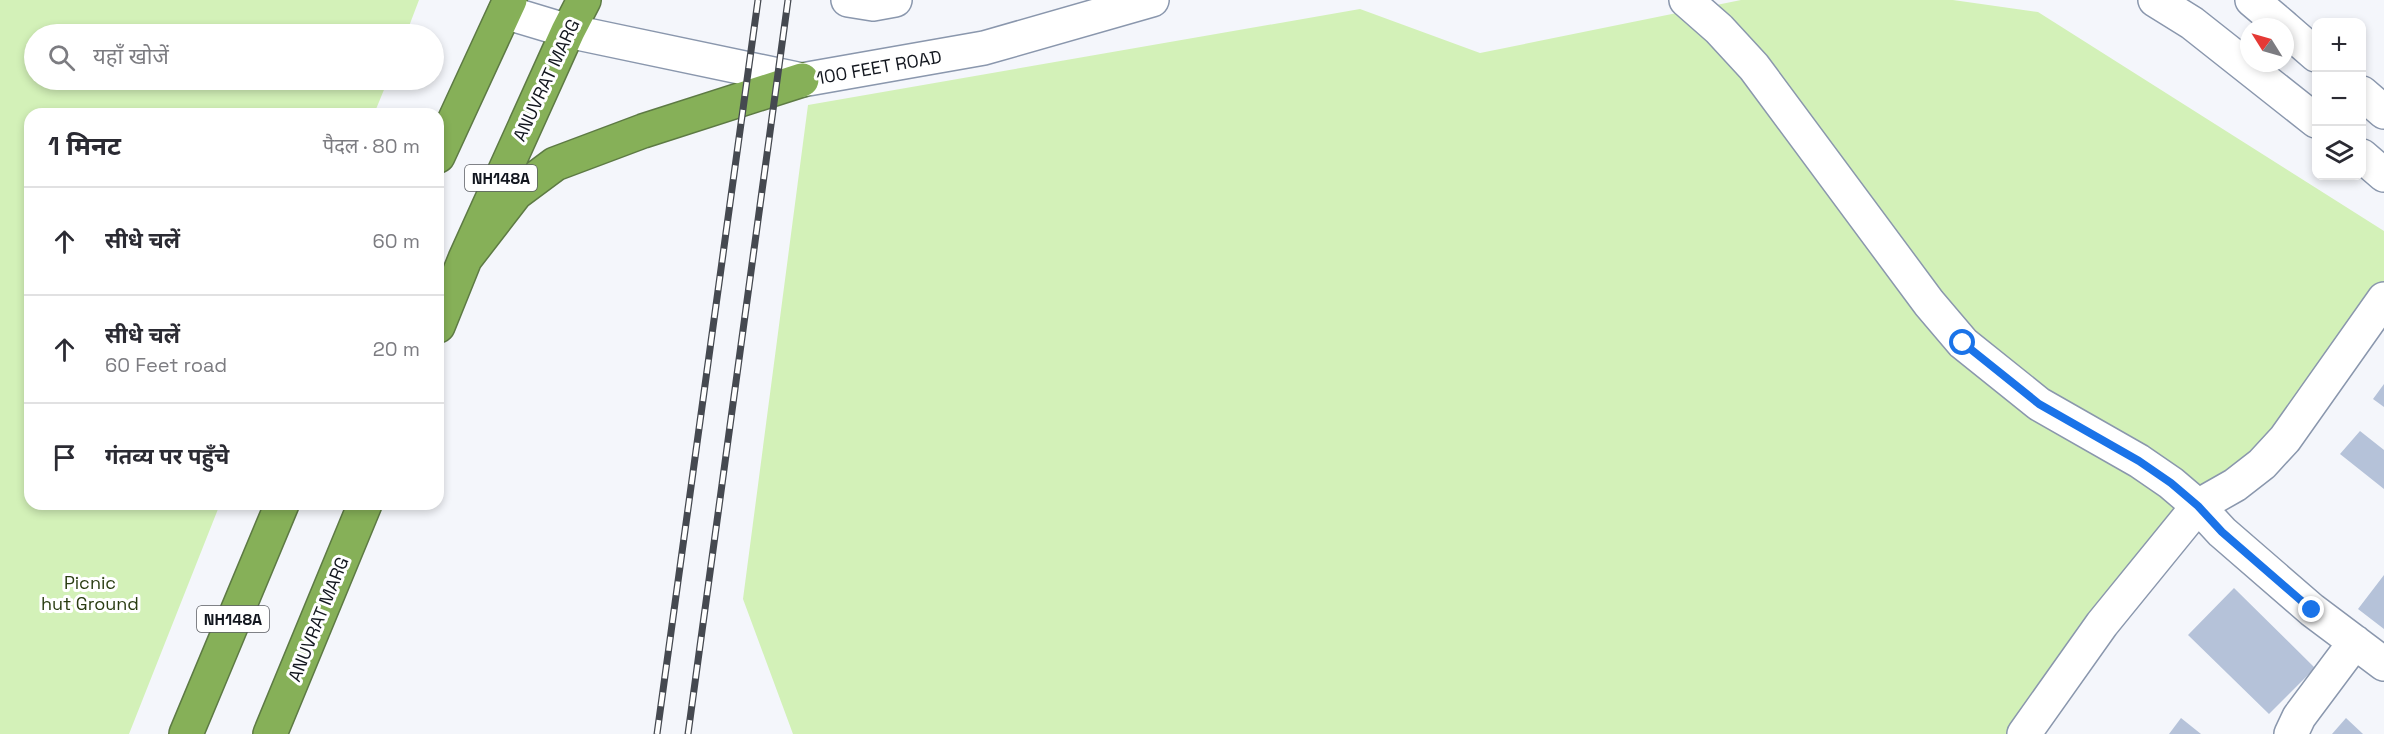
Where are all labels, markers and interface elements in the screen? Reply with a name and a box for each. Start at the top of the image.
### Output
street label: ANUVRAT MARG [508,15,584,145]
north arrow [2240,18,2294,72]
map controls [2312,18,2366,180]
button: + [2312,18,2366,72]
search box [24,24,444,90]
icon: search [45,41,78,74]
text: यहाँ खोजें [93,42,169,70]
street label: 100 FEET ROAD [815,45,943,89]
button: − [2312,72,2366,126]
button: layers [2312,126,2366,180]
text: 1 मिनट [48,129,121,163]
text: पैदल · 80 m [323,133,420,159]
road number: NH148A [465,165,537,191]
icon: ahead [48,225,81,258]
text: सीधे चलें [105,226,180,254]
text: 60 m [373,228,420,254]
text: सीधे चलें [105,321,180,349]
route start [1949,329,1975,355]
icon: ahead [48,333,81,366]
text: 20 m [373,336,420,362]
text: 60 Feet road [105,352,227,378]
icon: arrive [48,441,81,474]
text: गंतव्य पर पहुँचे [105,442,229,470]
street label: ANUVRAT MARG [282,553,354,685]
park label: Picnic hut Ground [41,571,139,615]
route end [2298,596,2324,622]
road number: NH148A [197,606,269,632]

